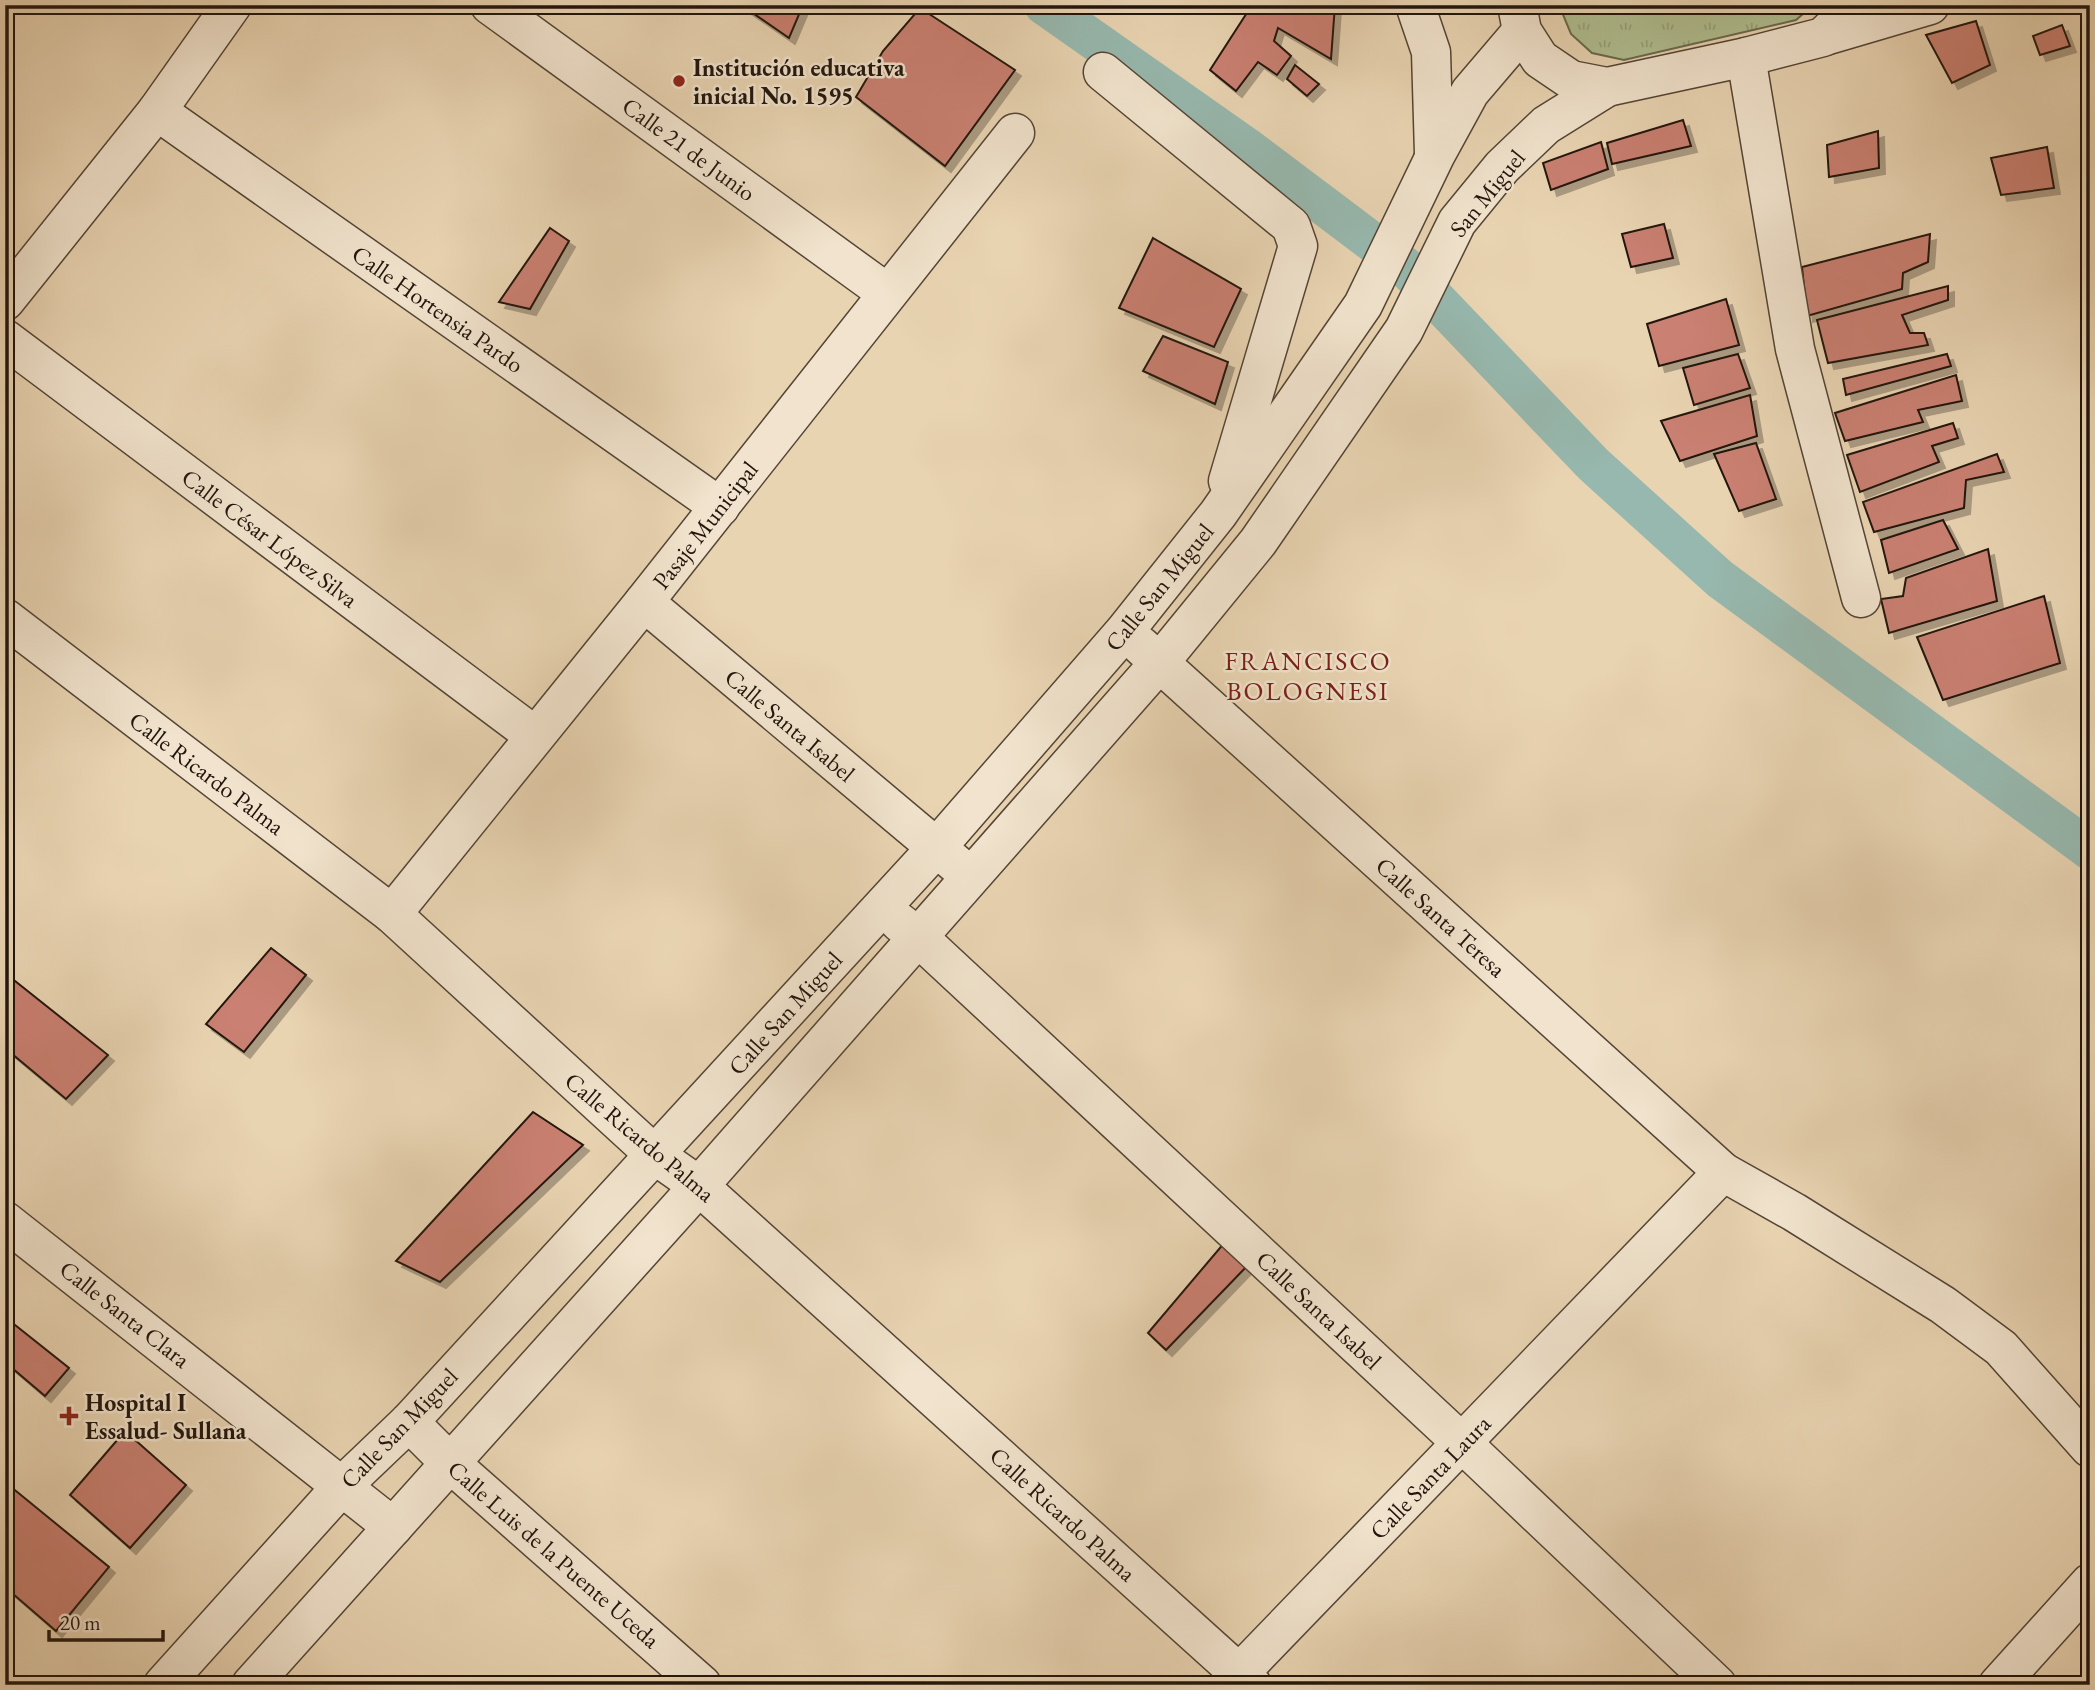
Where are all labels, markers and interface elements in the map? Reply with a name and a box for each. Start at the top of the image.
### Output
place label: Institución educativa inicial No. 1595 [693,52,905,111]
marker: Institución educativa inicial No. 1595 [671,73,687,89]
street label: Calle 21 de Junio [616,90,762,208]
street label: San Miguel [1442,143,1532,243]
street label: Calle Hortensia Pardo [346,238,530,380]
street label: Pasaje Municipal [645,455,765,595]
street label: Calle César López Silva [176,462,365,615]
street label: Calle San Miguel [1098,516,1220,657]
district label: FRANCISCO BOLOGNESI [1224,644,1392,708]
street label: Calle Santa Isabel [719,662,862,789]
street label: Calle Ricardo Palma [123,704,291,842]
street label: Calle Santa Teresa [1369,850,1513,984]
street label: Calle San Miguel [721,944,849,1081]
street label: Calle Ricardo Palma [559,1065,722,1209]
street label: Calle Santa Isabel [1250,1244,1388,1376]
street label: Calle Santa Clara [53,1253,197,1375]
street label: Calle San Miguel [334,1361,465,1495]
place label: Hospital I Essalud- Sullana [85,1387,247,1446]
marker: Hospital I Essalud- Sullana [59,1406,79,1426]
street label: Calle Santa Laura [1363,1408,1498,1546]
street label: Calle Ricardo Palma [983,1440,1143,1588]
street label: Calle Luis de la Puente Uceda [441,1453,667,1655]
scale bar [49,1599,163,1643]
text: 20 m [60,1609,101,1636]

